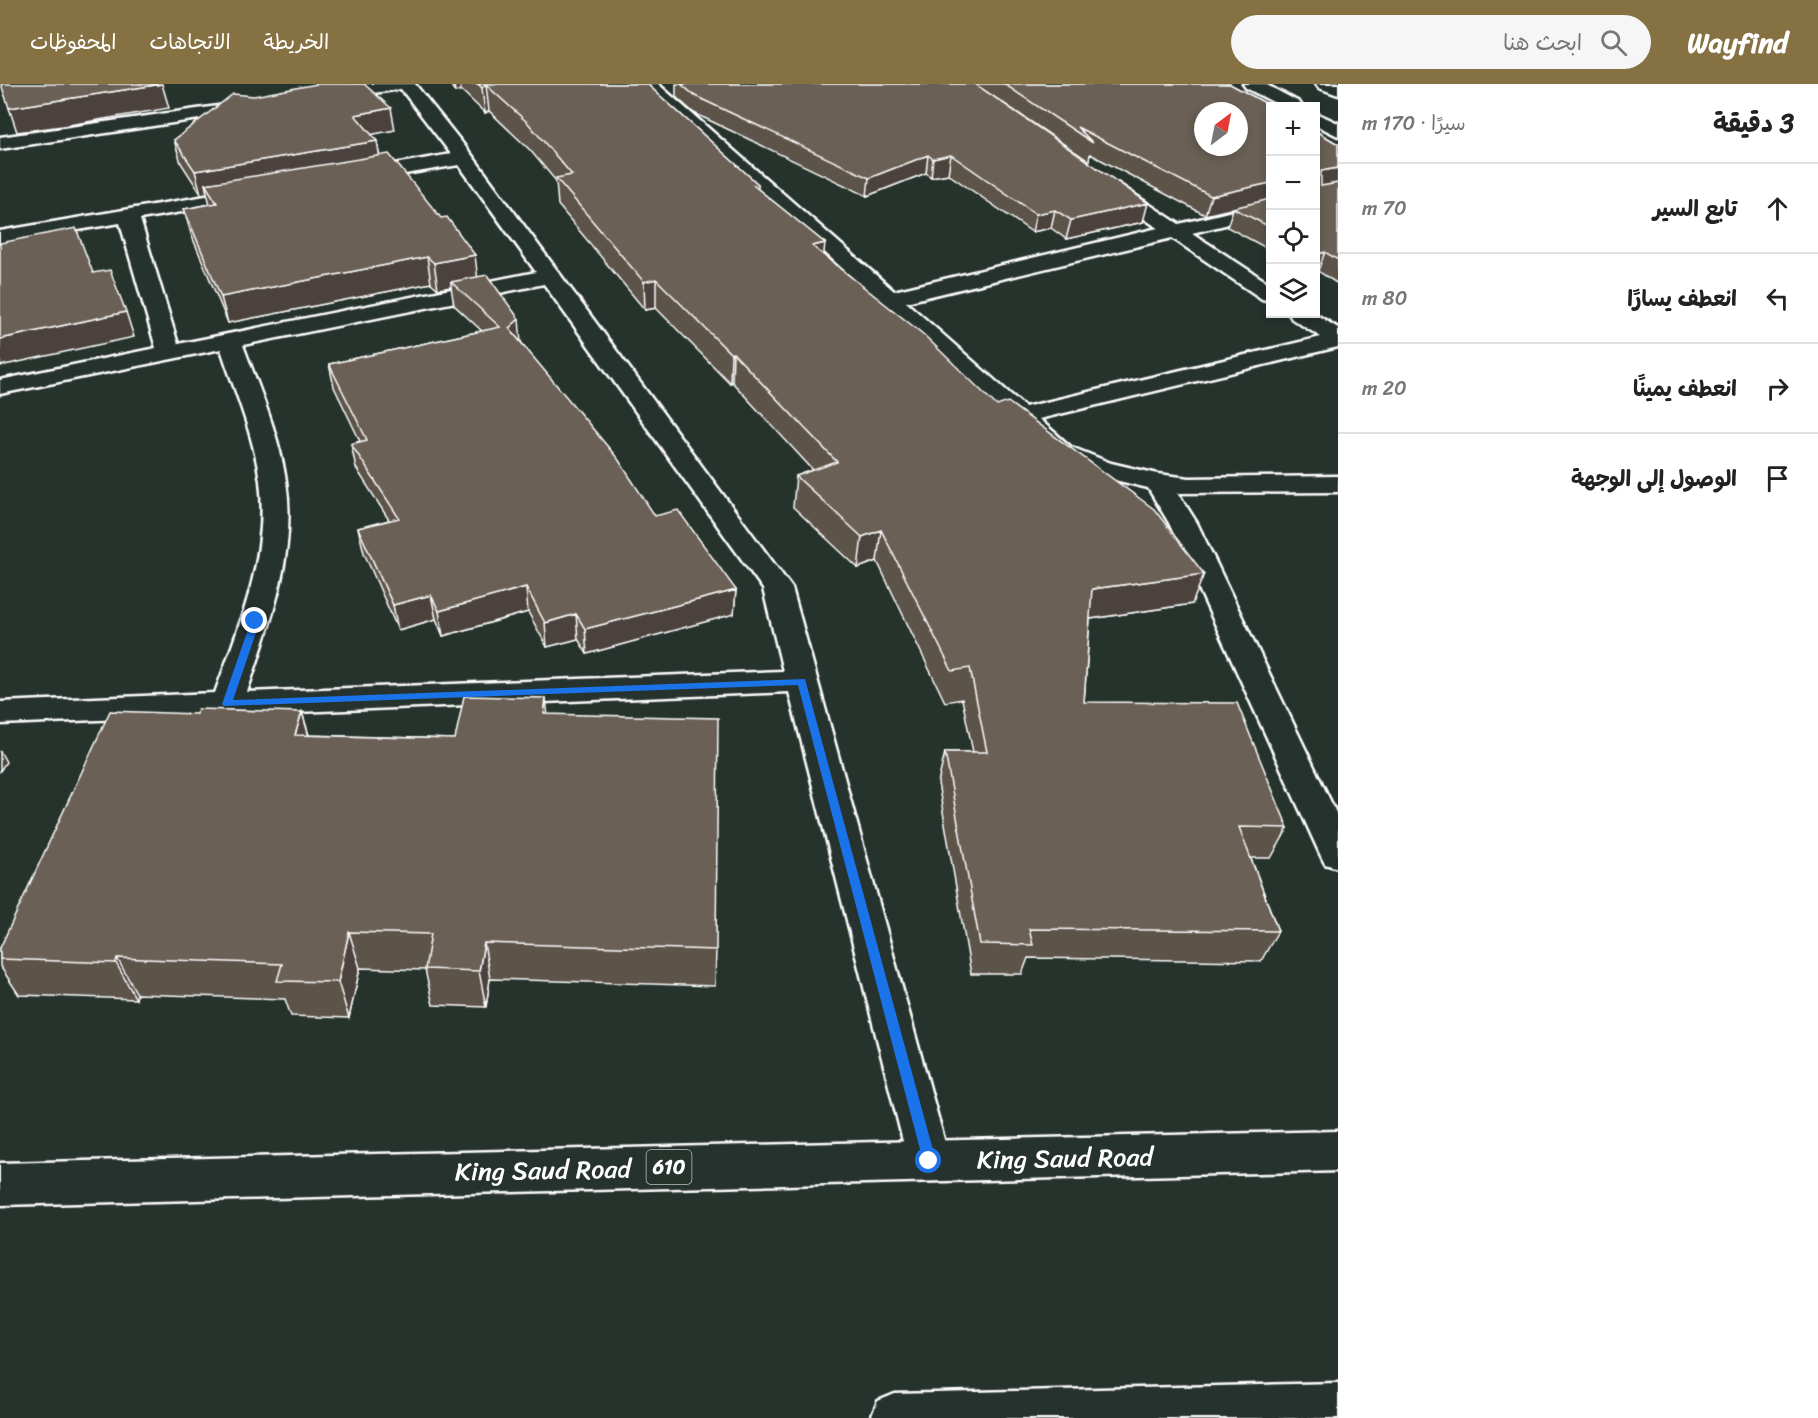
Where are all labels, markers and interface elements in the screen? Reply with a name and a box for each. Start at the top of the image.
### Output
search box [1231,15,1651,69]
text: Wayfind [1687,18,1788,67]
text: المحفوظات [30,23,116,61]
text: الاتجاهات [149,23,231,61]
text: الخريطة [264,23,329,61]
text: ابحث هنا [1503,23,1582,62]
icon: search [1597,26,1630,59]
text: 3 دقيقة [1713,100,1794,146]
north arrow [1194,102,1248,156]
map controls [1266,102,1320,318]
button: + [1266,102,1320,156]
text: سيرًا · 170 m [1362,106,1466,141]
button: − [1266,156,1320,210]
text: تابع السير [1653,189,1737,228]
text: 70 m [1362,191,1407,226]
icon: ahead [1761,192,1794,225]
button: locate [1266,210,1320,264]
button: layers [1266,264,1320,318]
text: انعطف يسارًا [1627,279,1737,318]
text: 80 m [1362,281,1407,316]
icon: left [1761,282,1794,315]
text: انعطف يمينًا [1633,369,1737,408]
text: 20 m [1362,371,1407,406]
icon: right [1761,372,1794,405]
text: الوصول إلى الوجهة [1571,459,1737,498]
icon: arrive [1761,462,1794,495]
route end [241,607,267,633]
street label: King Saud Road [977,1133,1156,1183]
street label: King Saud Road [455,1145,634,1195]
route start [915,1147,941,1173]
road number: 610 [646,1150,692,1184]

